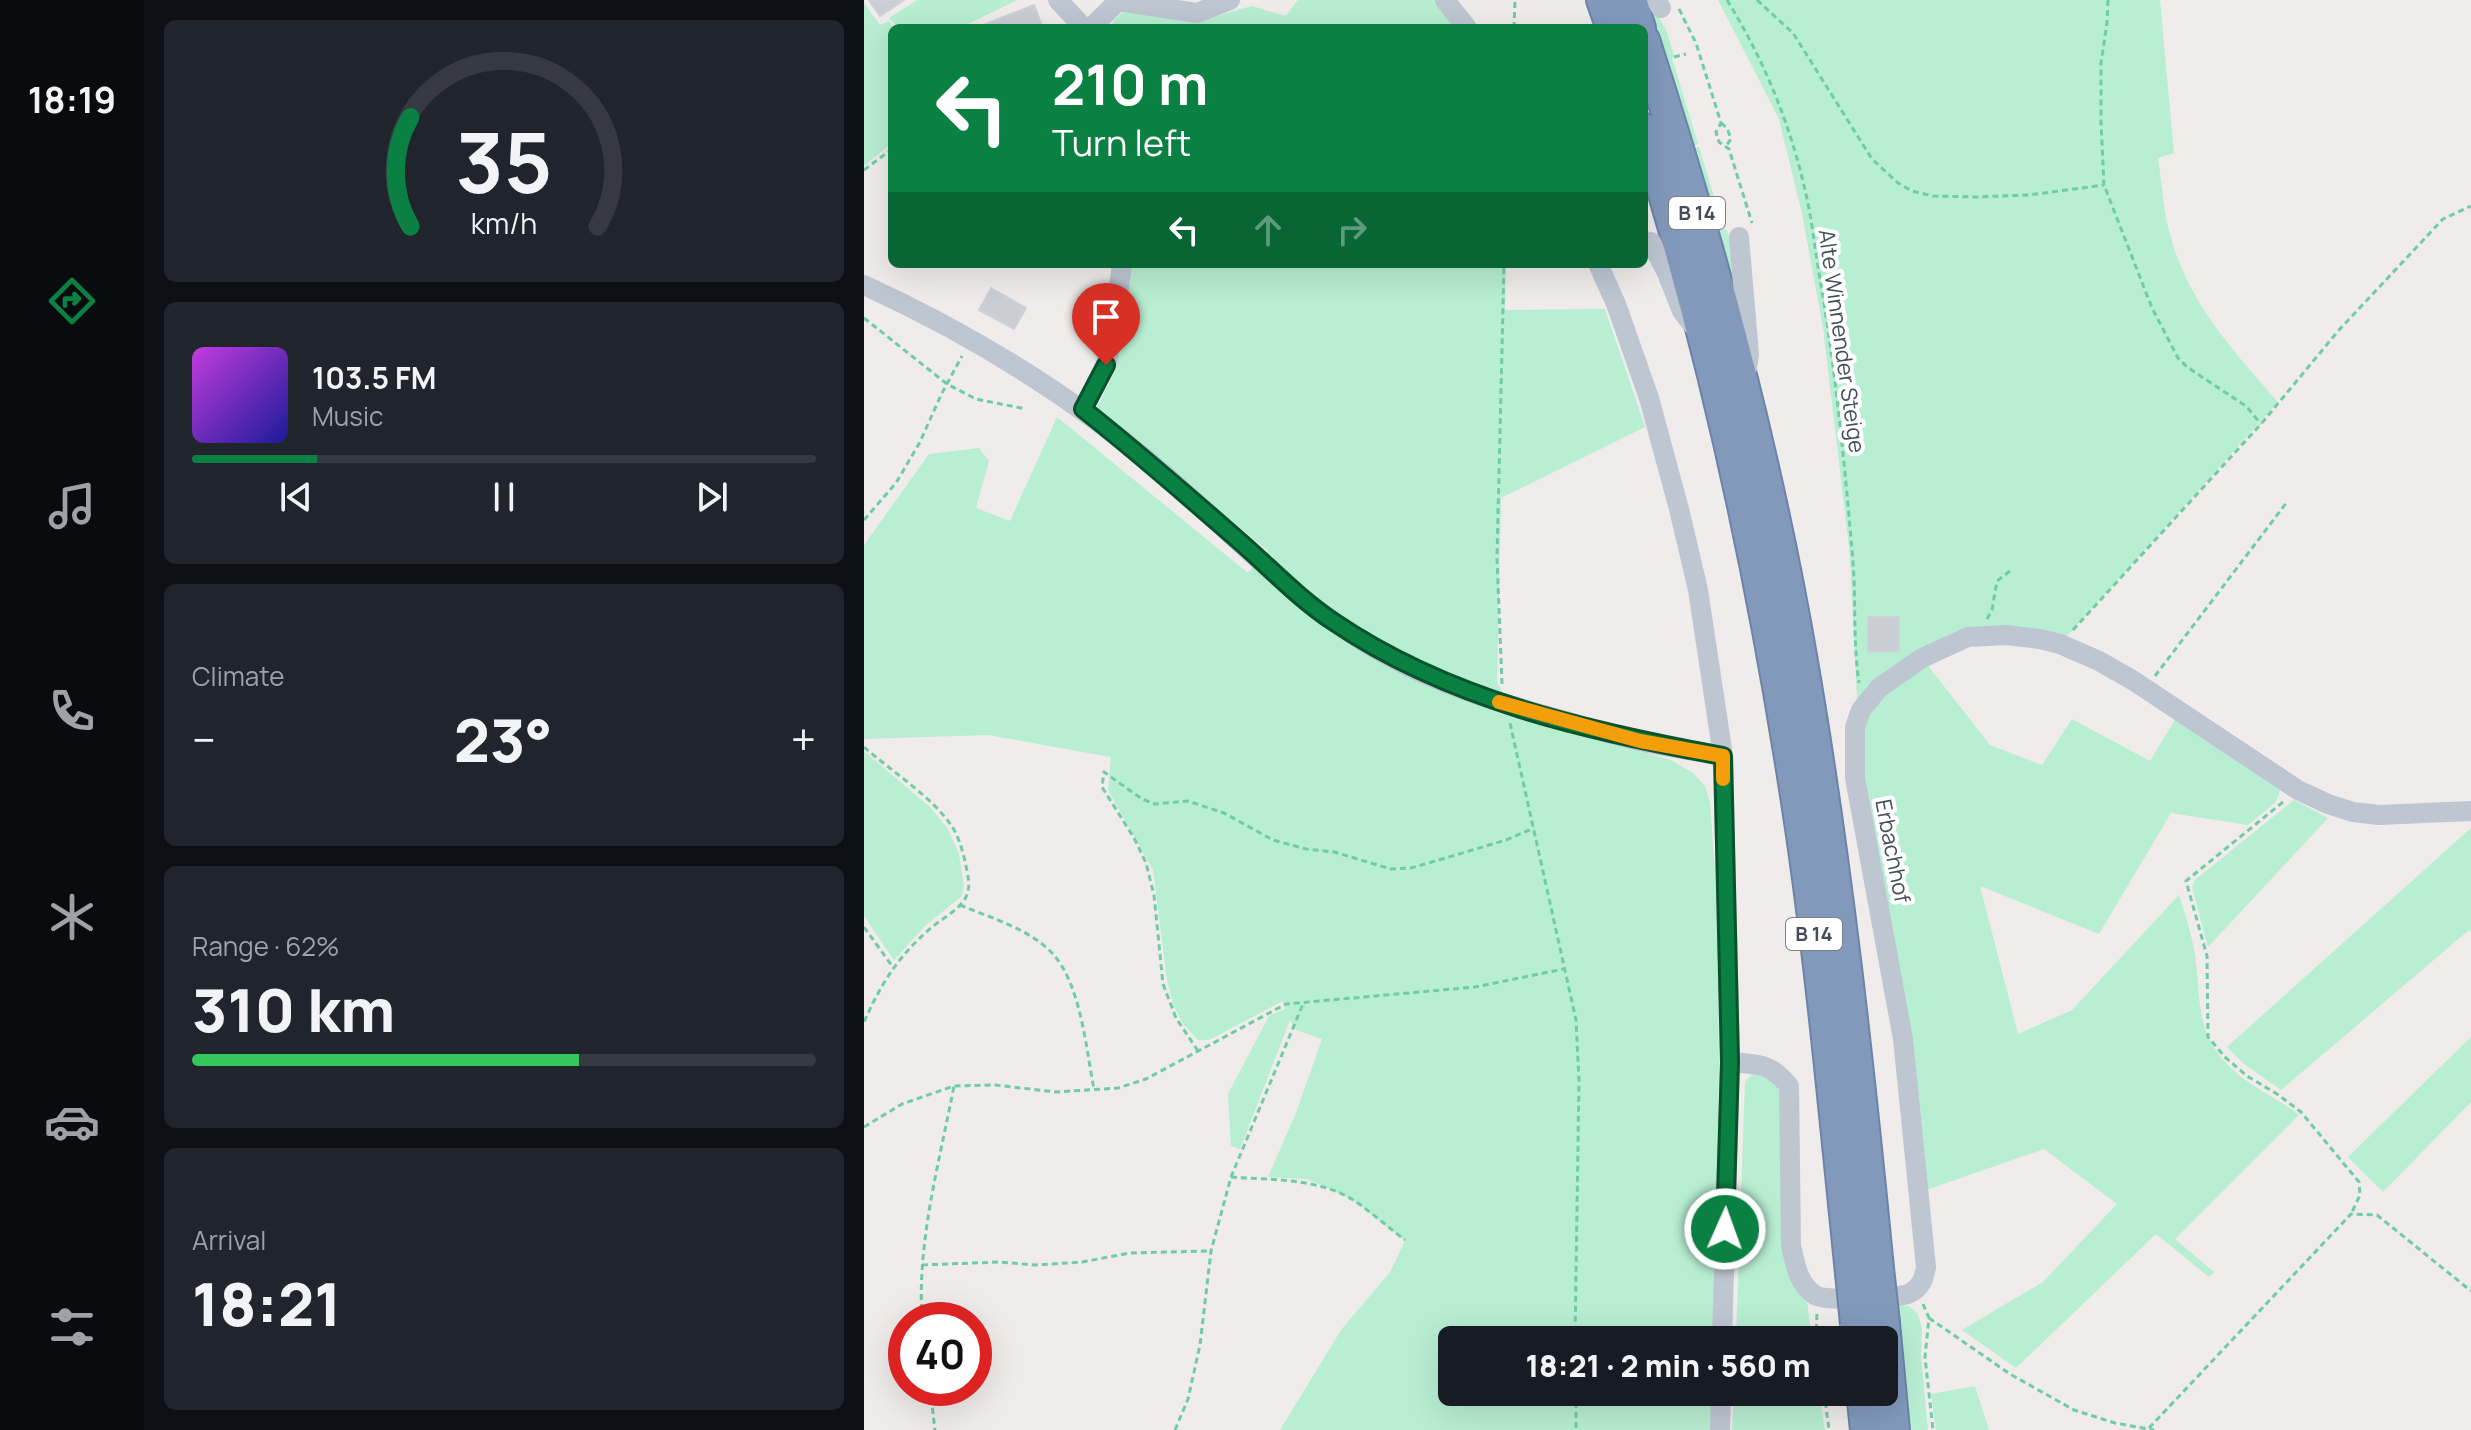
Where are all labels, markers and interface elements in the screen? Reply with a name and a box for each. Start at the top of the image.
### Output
text: 210 m [1052,45,1208,122]
icon: left [920,56,1024,160]
text: 18:19 [28,75,116,124]
text: 35 [455,104,553,218]
text: Turn left [1052,118,1191,167]
road number: B 14 [1669,197,1725,229]
text: km/h [471,204,537,243]
icon: left [1162,208,1206,252]
icon: ahead [1246,208,1290,252]
icon: right [1330,208,1374,252]
street label: Alte Winnender Steige [1811,227,1873,455]
icon: directions [44,273,100,329]
pin [1072,283,1140,365]
icon: arrive [1084,295,1128,339]
text: 103.5 FM [312,357,436,398]
text: Music [312,398,383,434]
icon: previous [274,475,318,519]
icon: pause [482,475,526,519]
icon: next [690,475,734,519]
icon: music [44,478,100,534]
text: Climate [192,658,284,694]
icon: phone [44,683,100,739]
text: 23° [454,698,553,780]
text: − [192,709,216,769]
text: + [791,709,816,769]
street label: Erbachhof [1868,797,1918,906]
icon: climate [44,889,100,945]
road number: B 14 [1786,918,1842,950]
text: Range · 62% [192,928,340,964]
text: 310 km [192,968,395,1050]
icon: car [44,1094,100,1150]
position arrow [1683,1187,1767,1271]
text: Arrival [192,1222,266,1258]
text: 18:21 [192,1262,342,1344]
icon: filters [44,1299,100,1355]
speed limit sign: 40 [888,1302,992,1406]
text: 18:21 · 2 min · 560 m [1525,1345,1811,1386]

